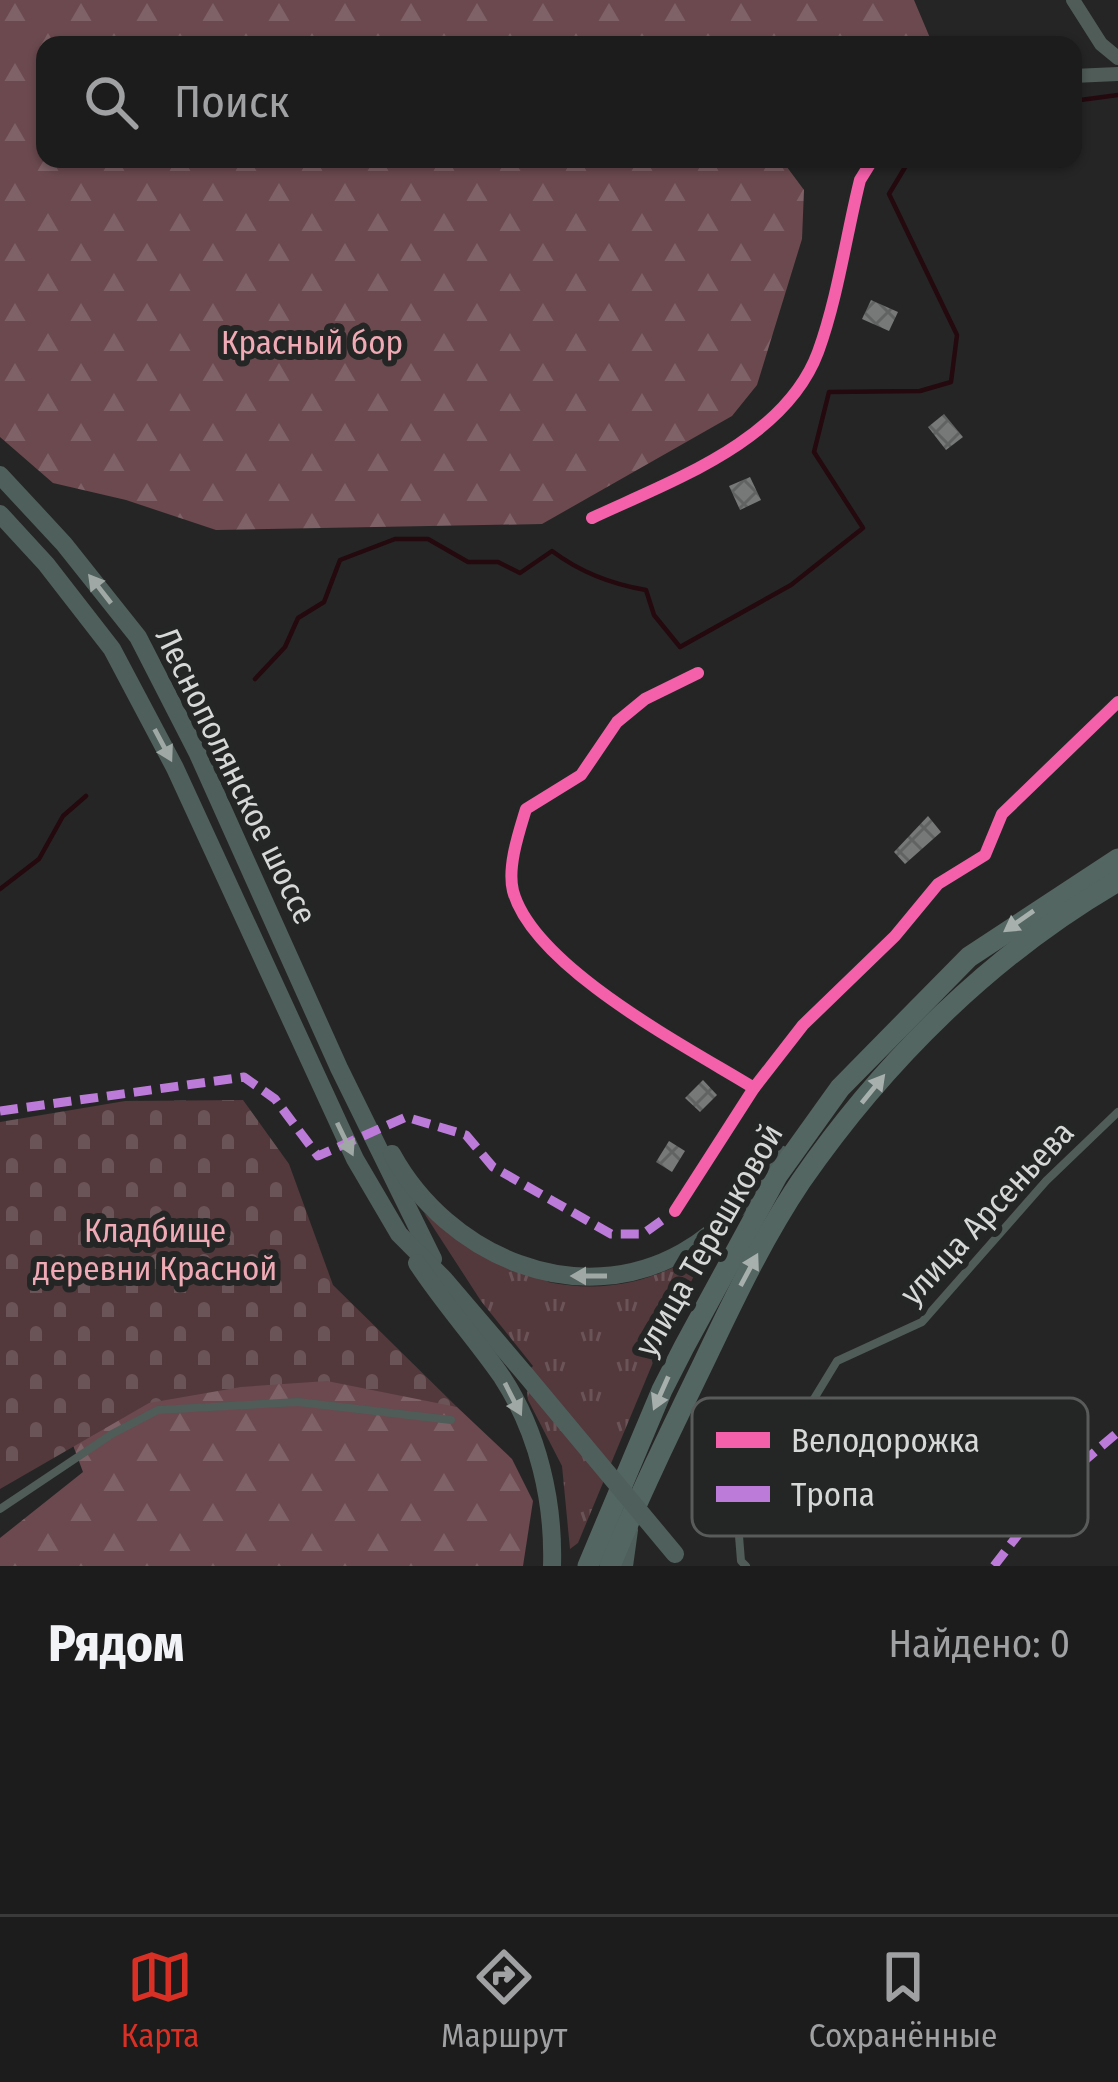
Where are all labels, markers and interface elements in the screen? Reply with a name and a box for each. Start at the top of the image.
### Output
search box [36,36,1082,168]
icon: search [78,69,144,135]
text: Поиск [174,75,289,129]
park label: Красный бор [221,323,403,363]
one-way arrow [88,574,113,605]
street label: Леснополянское шоссе [147,621,325,931]
one-way arrow [152,728,173,763]
one-way arrow [1003,909,1035,932]
one-way arrow [859,1074,885,1105]
street label: улица Арсеньева [892,1113,1082,1313]
street label: улица Терешковой [626,1117,792,1363]
one-way arrow [335,1122,355,1157]
park label: Кладбище деревни Красной [33,1211,277,1289]
one-way arrow [738,1253,759,1287]
one-way arrow [569,1266,607,1286]
one-way arrow [651,1376,671,1411]
one-way arrow [503,1381,523,1416]
legend [692,1398,1088,1536]
text: Велодорожка [791,1421,980,1461]
text: Тропа [791,1475,875,1515]
text: Рядом [48,1613,184,1675]
text: Найдено: 0 [888,1621,1070,1667]
tab: Карта [121,1944,200,2056]
tab: Маршрут [441,1944,567,2056]
tab: Сохранённые [809,1944,997,2056]

